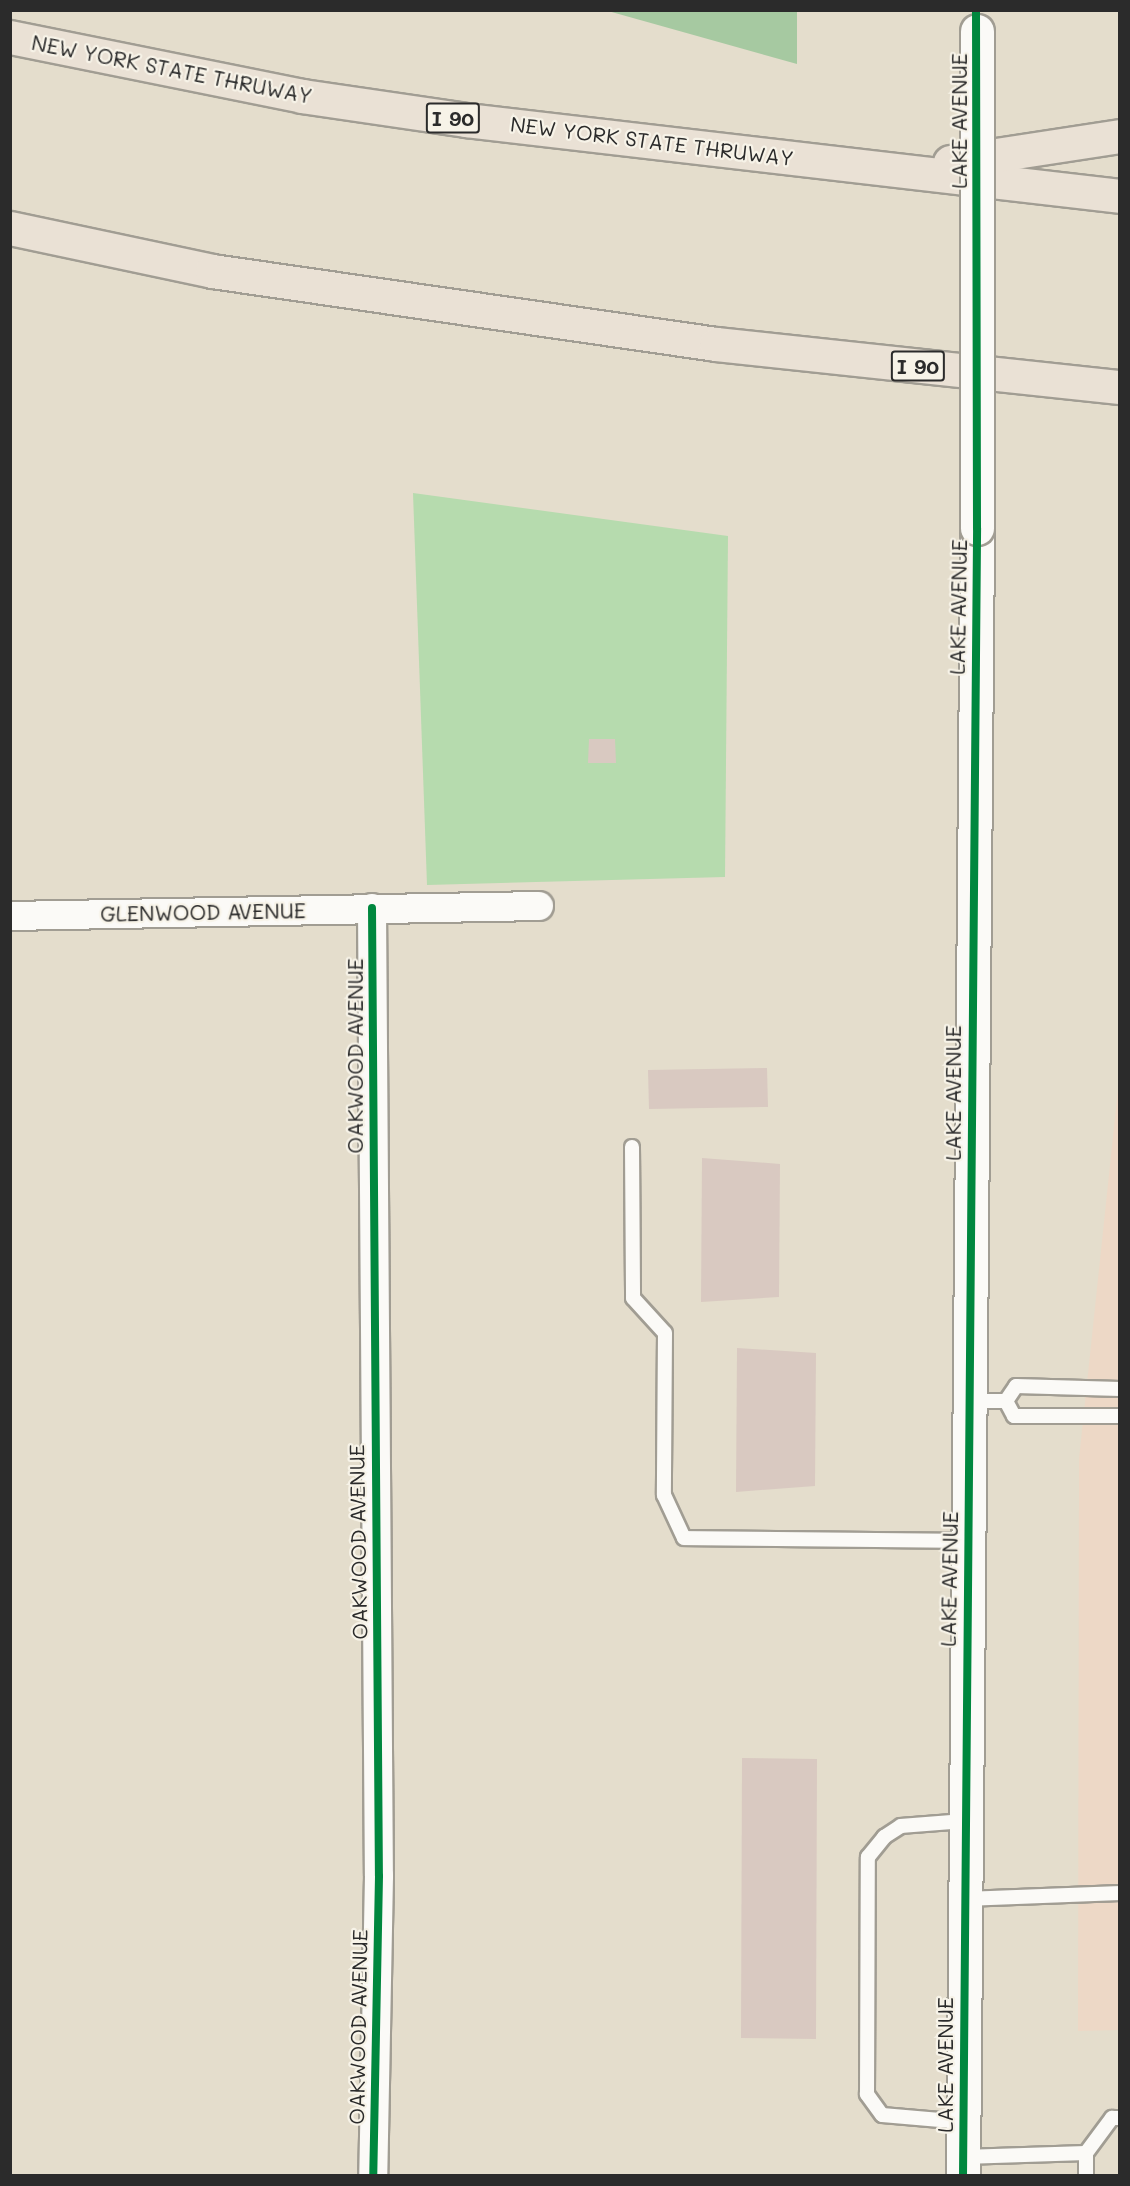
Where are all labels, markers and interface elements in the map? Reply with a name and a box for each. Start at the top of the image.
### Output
street label: NEW YORK STATE THRUWAY [30,29,314,109]
street label: LAKE AVENUE [946,53,972,189]
road number: I 90 [424,101,482,135]
street label: NEW YORK STATE THRUWAY [509,111,795,171]
road number: I 90 [890,349,946,383]
street label: LAKE AVENUE [944,539,972,675]
street label: GLENWOOD AVENUE [100,898,306,926]
street label: OAKWOOD AVENUE [342,958,368,1154]
street label: LAKE AVENUE [940,1025,966,1161]
street label: OAKWOOD AVENUE [344,1444,372,1640]
street label: LAKE AVENUE [935,1511,963,1647]
street label: OAKWOOD AVENUE [344,1929,372,2125]
street label: LAKE AVENUE [932,1997,958,2133]

